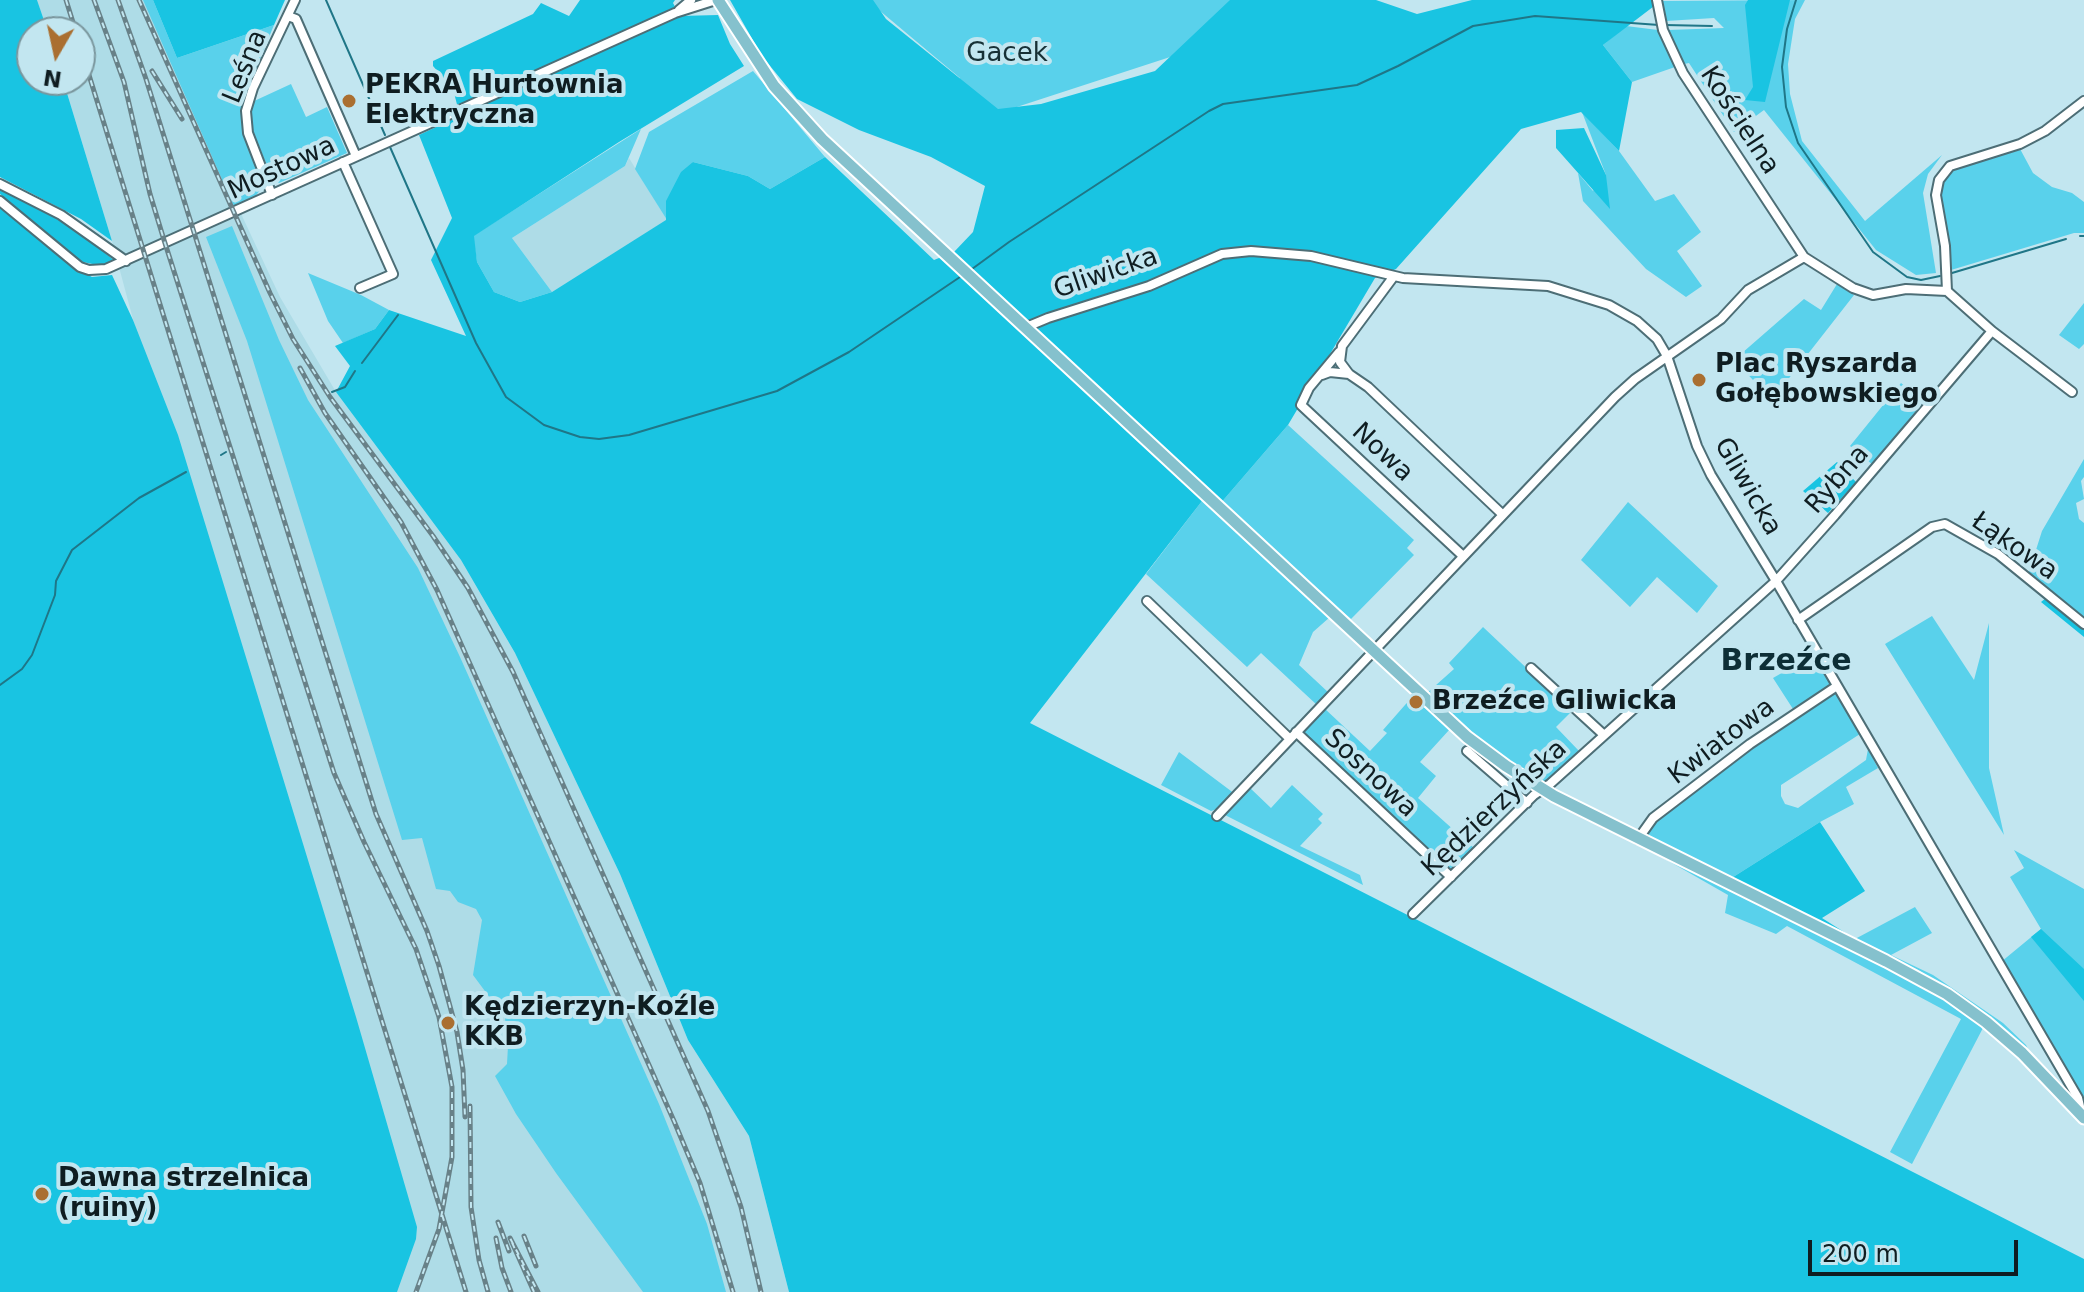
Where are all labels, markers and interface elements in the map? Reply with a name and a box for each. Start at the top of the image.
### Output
north arrow [16,16,96,96]
street label: Leśna [217,26,275,108]
park label: Gacek [966,38,1048,70]
street label: Kościelna [1693,61,1785,181]
text: N [41,64,64,92]
place label: PEKRA Hurtownia Elektryczna [365,70,624,132]
marker: PEKRA Hurtownia Elektryczna [340,92,358,110]
street label: Mostowa [223,131,341,207]
street label: Gliwicka [1050,242,1162,306]
place label: Plac Ryszarda Gołębowskiego [1715,349,1938,410]
marker: Plac Ryszarda Gołębowskiego [1690,371,1708,389]
street label: Nowa [1345,417,1419,489]
street label: Gliwicka [1707,432,1787,542]
street label: Rybna [1800,439,1876,521]
street label: Łąkowa [1965,506,2063,588]
district label: Brzeźce [1720,644,1852,680]
place label: Brzeźce Gliwicka [1432,686,1677,718]
street label: Kwiatowa [1663,692,1781,792]
marker: Brzeźce Gliwicka [1407,693,1425,711]
street label: Sosnowa [1317,723,1423,825]
street label: Kędzierzyńska [1416,734,1574,884]
place label: Kędzierzyn-Koźle KKB [464,992,716,1054]
marker: Kędzierzyn-Koźle KKB [439,1014,457,1032]
place label: Dawna strzelnica (ruiny) [58,1163,309,1224]
marker: Dawna strzelnica (ruiny) [33,1185,51,1203]
scale bar [1812,1224,2022,1274]
text: 200 m [1822,1240,1899,1268]

